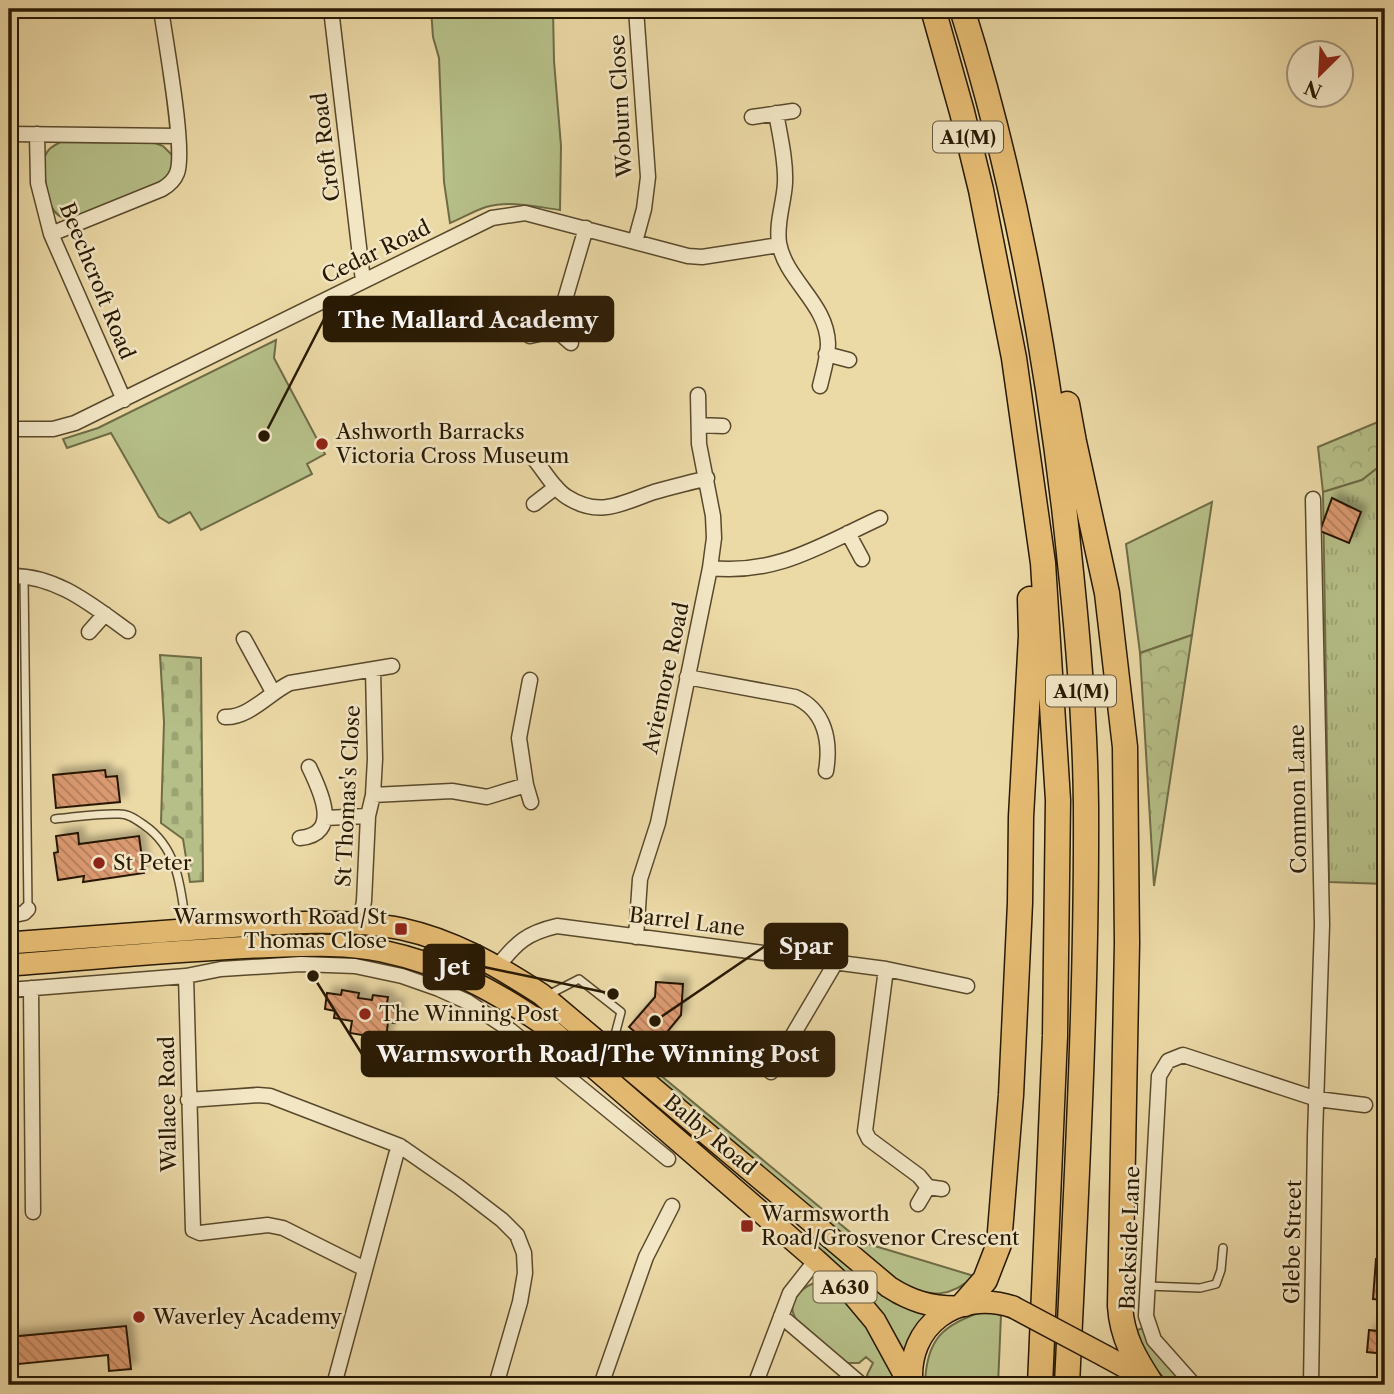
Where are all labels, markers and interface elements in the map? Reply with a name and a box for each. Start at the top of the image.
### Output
street label: Woburn Close [604,34,637,179]
north arrow [1286,38,1356,108]
text: N [1301,75,1326,103]
street label: Croft Road [306,91,345,203]
road number: A1(M) [933,122,1003,153]
street label: Beechcroft Road [55,199,140,363]
street label: Cedar Road [317,214,434,289]
callout: The Mallard Academy [324,297,613,341]
text: The Mallard Academy [338,306,599,334]
place label: Ashworth Barracks Victoria Cross Museum [335,419,570,468]
marker: Ashworth Barracks Victoria Cross Museum [314,436,330,452]
street label: Aviemore Road [637,600,694,757]
road number: A1(M) [1046,676,1116,706]
street label: St Thomas's Close [330,704,365,887]
street label: Common Lane [1284,724,1311,874]
place label: St Peter [113,850,192,875]
marker: St Peter [91,855,107,871]
street label: Barrel Lane [628,902,746,941]
place label: Warmsworth Road/St Thomas Close [172,904,388,953]
marker: Warmsworth Road/St Thomas Close [393,921,409,937]
callout: Spar [765,924,847,968]
text: Spar [779,932,834,960]
callout: Jet [424,945,484,989]
text: Jet [434,953,471,981]
place label: The Winning Post [379,1001,560,1026]
marker: The Winning Post [357,1006,373,1022]
callout: Warmsworth Road/The Winning Post [362,1032,834,1076]
street label: Wallace Road [154,1036,181,1173]
text: Warmsworth Road/The Winning Post [376,1040,820,1068]
street label: Balby Road [659,1089,762,1181]
street label: Backside Lane [1114,1165,1145,1311]
street label: Glebe Street [1279,1179,1306,1304]
place label: Warmsworth Road/Grosvenor Crescent [760,1201,1020,1250]
marker: Warmsworth Road/Grosvenor Crescent [739,1218,755,1234]
road number: A630 [814,1272,876,1302]
place label: Waverley Academy [152,1304,342,1329]
marker: Waverley Academy [131,1309,147,1325]

